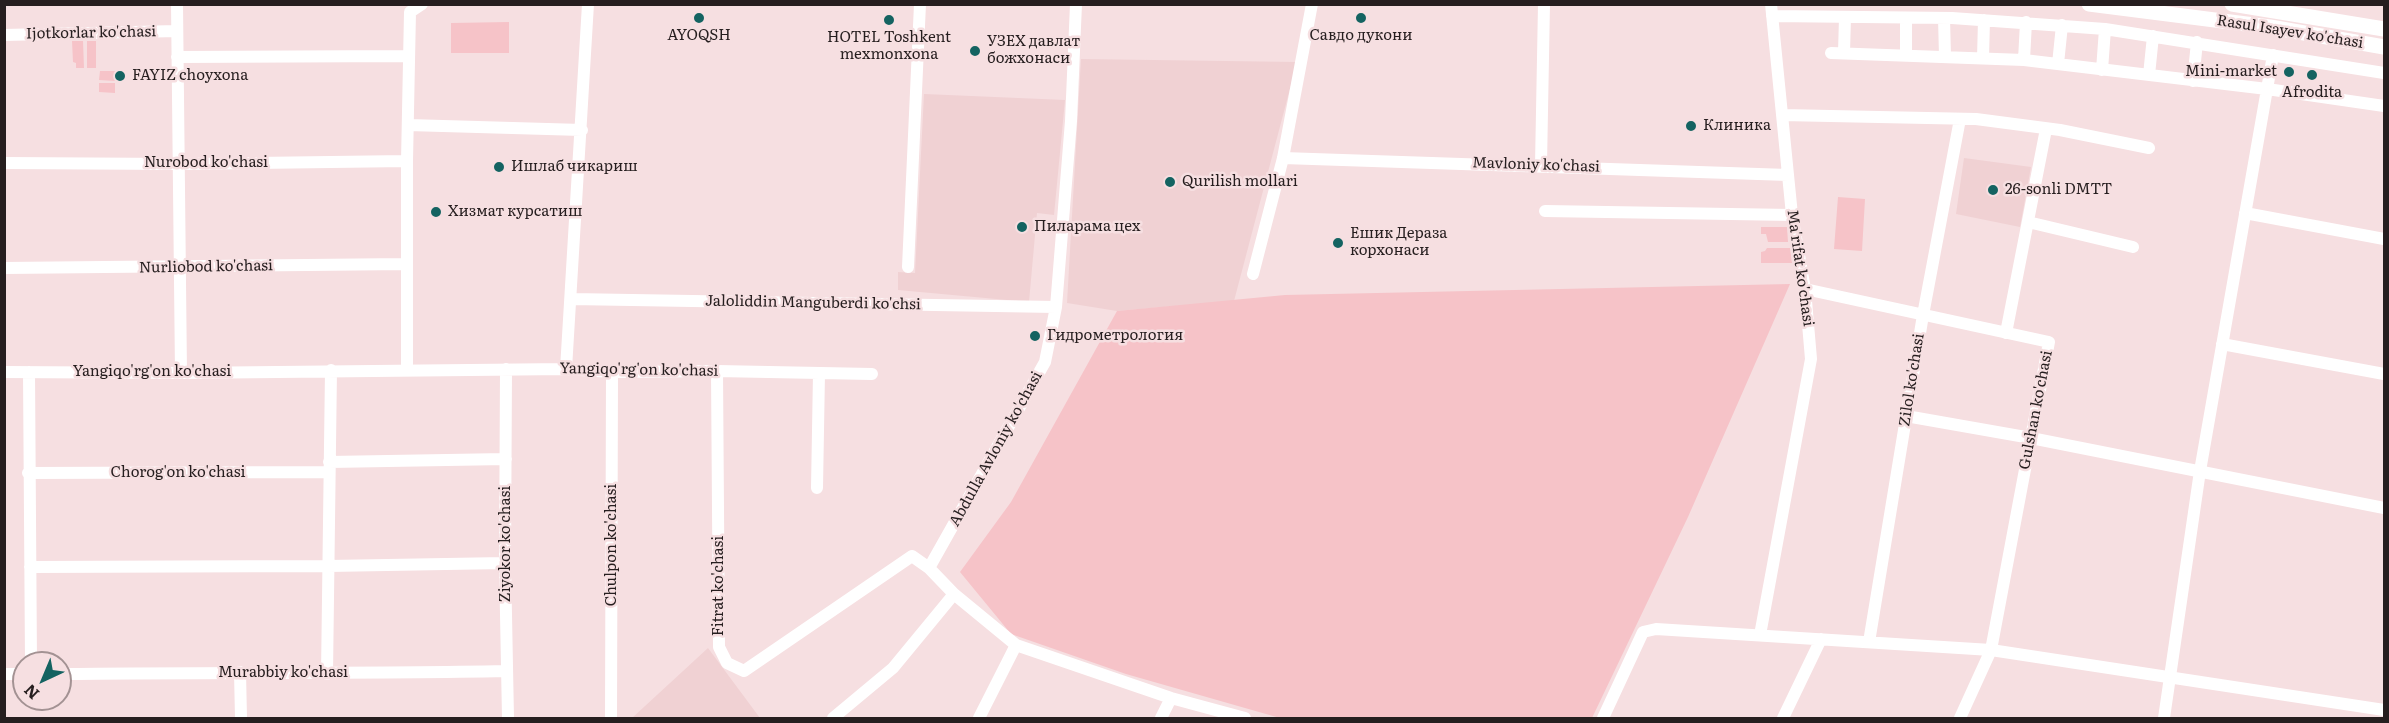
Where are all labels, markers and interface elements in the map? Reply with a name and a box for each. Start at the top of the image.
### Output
marker: AYOQSH [692,11,706,25]
marker: Савдо дукони [1354,11,1368,25]
street label: Rasul Isayev ko'chasi [2215,12,2365,52]
marker: HOTEL Toshkent mexmonxona [882,13,896,27]
street label: Ijotkorlar ko'chasi [26,23,156,43]
place label: AYOQSH [667,27,731,45]
place label: Савдо дукони [1309,27,1413,45]
place label: HOTEL Toshkent mexmonxona [827,29,951,64]
place label: УЗЕХ давлат божхонаси [987,33,1080,68]
marker: УЗЕХ давлат божхонаси [968,44,982,58]
place label: Mini-market [2185,63,2277,81]
marker: Mini-market [2282,65,2296,79]
place label: FAYIZ choyxona [132,67,248,85]
marker: Afrodita [2305,68,2319,82]
marker: FAYIZ choyxona [113,69,127,83]
place label: Afrodita [2282,84,2342,102]
place label: Клиника [1703,117,1771,135]
marker: Клиника [1684,119,1698,133]
street label: Nurobod ko'chasi [144,154,268,172]
street label: Mavloniy ko'chasi [1472,154,1600,176]
place label: Ишлаб чикариш [511,158,638,176]
marker: Ишлаб чикариш [492,160,506,174]
place label: Qurilish mollari [1182,173,1298,191]
marker: Qurilish mollari [1163,175,1177,189]
place label: 26-sonli DMTT [2005,181,2112,199]
marker: 26-sonli DMTT [1986,183,2000,197]
place label: Хизмат курсатиш [448,203,583,221]
marker: Хизмат курсатиш [429,205,443,219]
street label: Ma'rifat ko'chasi [1783,209,1817,327]
place label: Пиларама цех [1034,218,1141,236]
marker: Пиларама цех [1015,220,1029,234]
place label: Ешик Дераза корхонаси [1350,225,1447,260]
marker: Ешик Дераза корхонаси [1331,236,1345,250]
street label: Nurliobod ko'chasi [139,257,273,277]
street label: Jaloliddin Manguberdi ko'chsi [705,292,921,314]
place label: Гидрометрология [1047,327,1183,345]
marker: Гидрометрология [1028,329,1042,343]
street label: Zilol ko'chasi [1896,332,1928,428]
street label: Gulshan ko'chasi [2016,349,2056,471]
street label: Yangiqo'rg'on ko'chasi [559,360,719,380]
street label: Yangiqo'rg'on ko'chasi [73,363,231,381]
street label: Abdulla Avloniy ko'chasi [946,368,1046,530]
street label: Chorog'on ko'chasi [111,464,245,482]
street label: Chulpon ko'chasi [603,484,621,606]
street label: Ziyokor ko'chasi [497,486,515,602]
street label: Fitrat ko'chasi [710,536,728,636]
north arrow [12,651,72,711]
street label: Murabbiy ko'chasi [218,664,348,682]
text: N [18,679,44,706]

